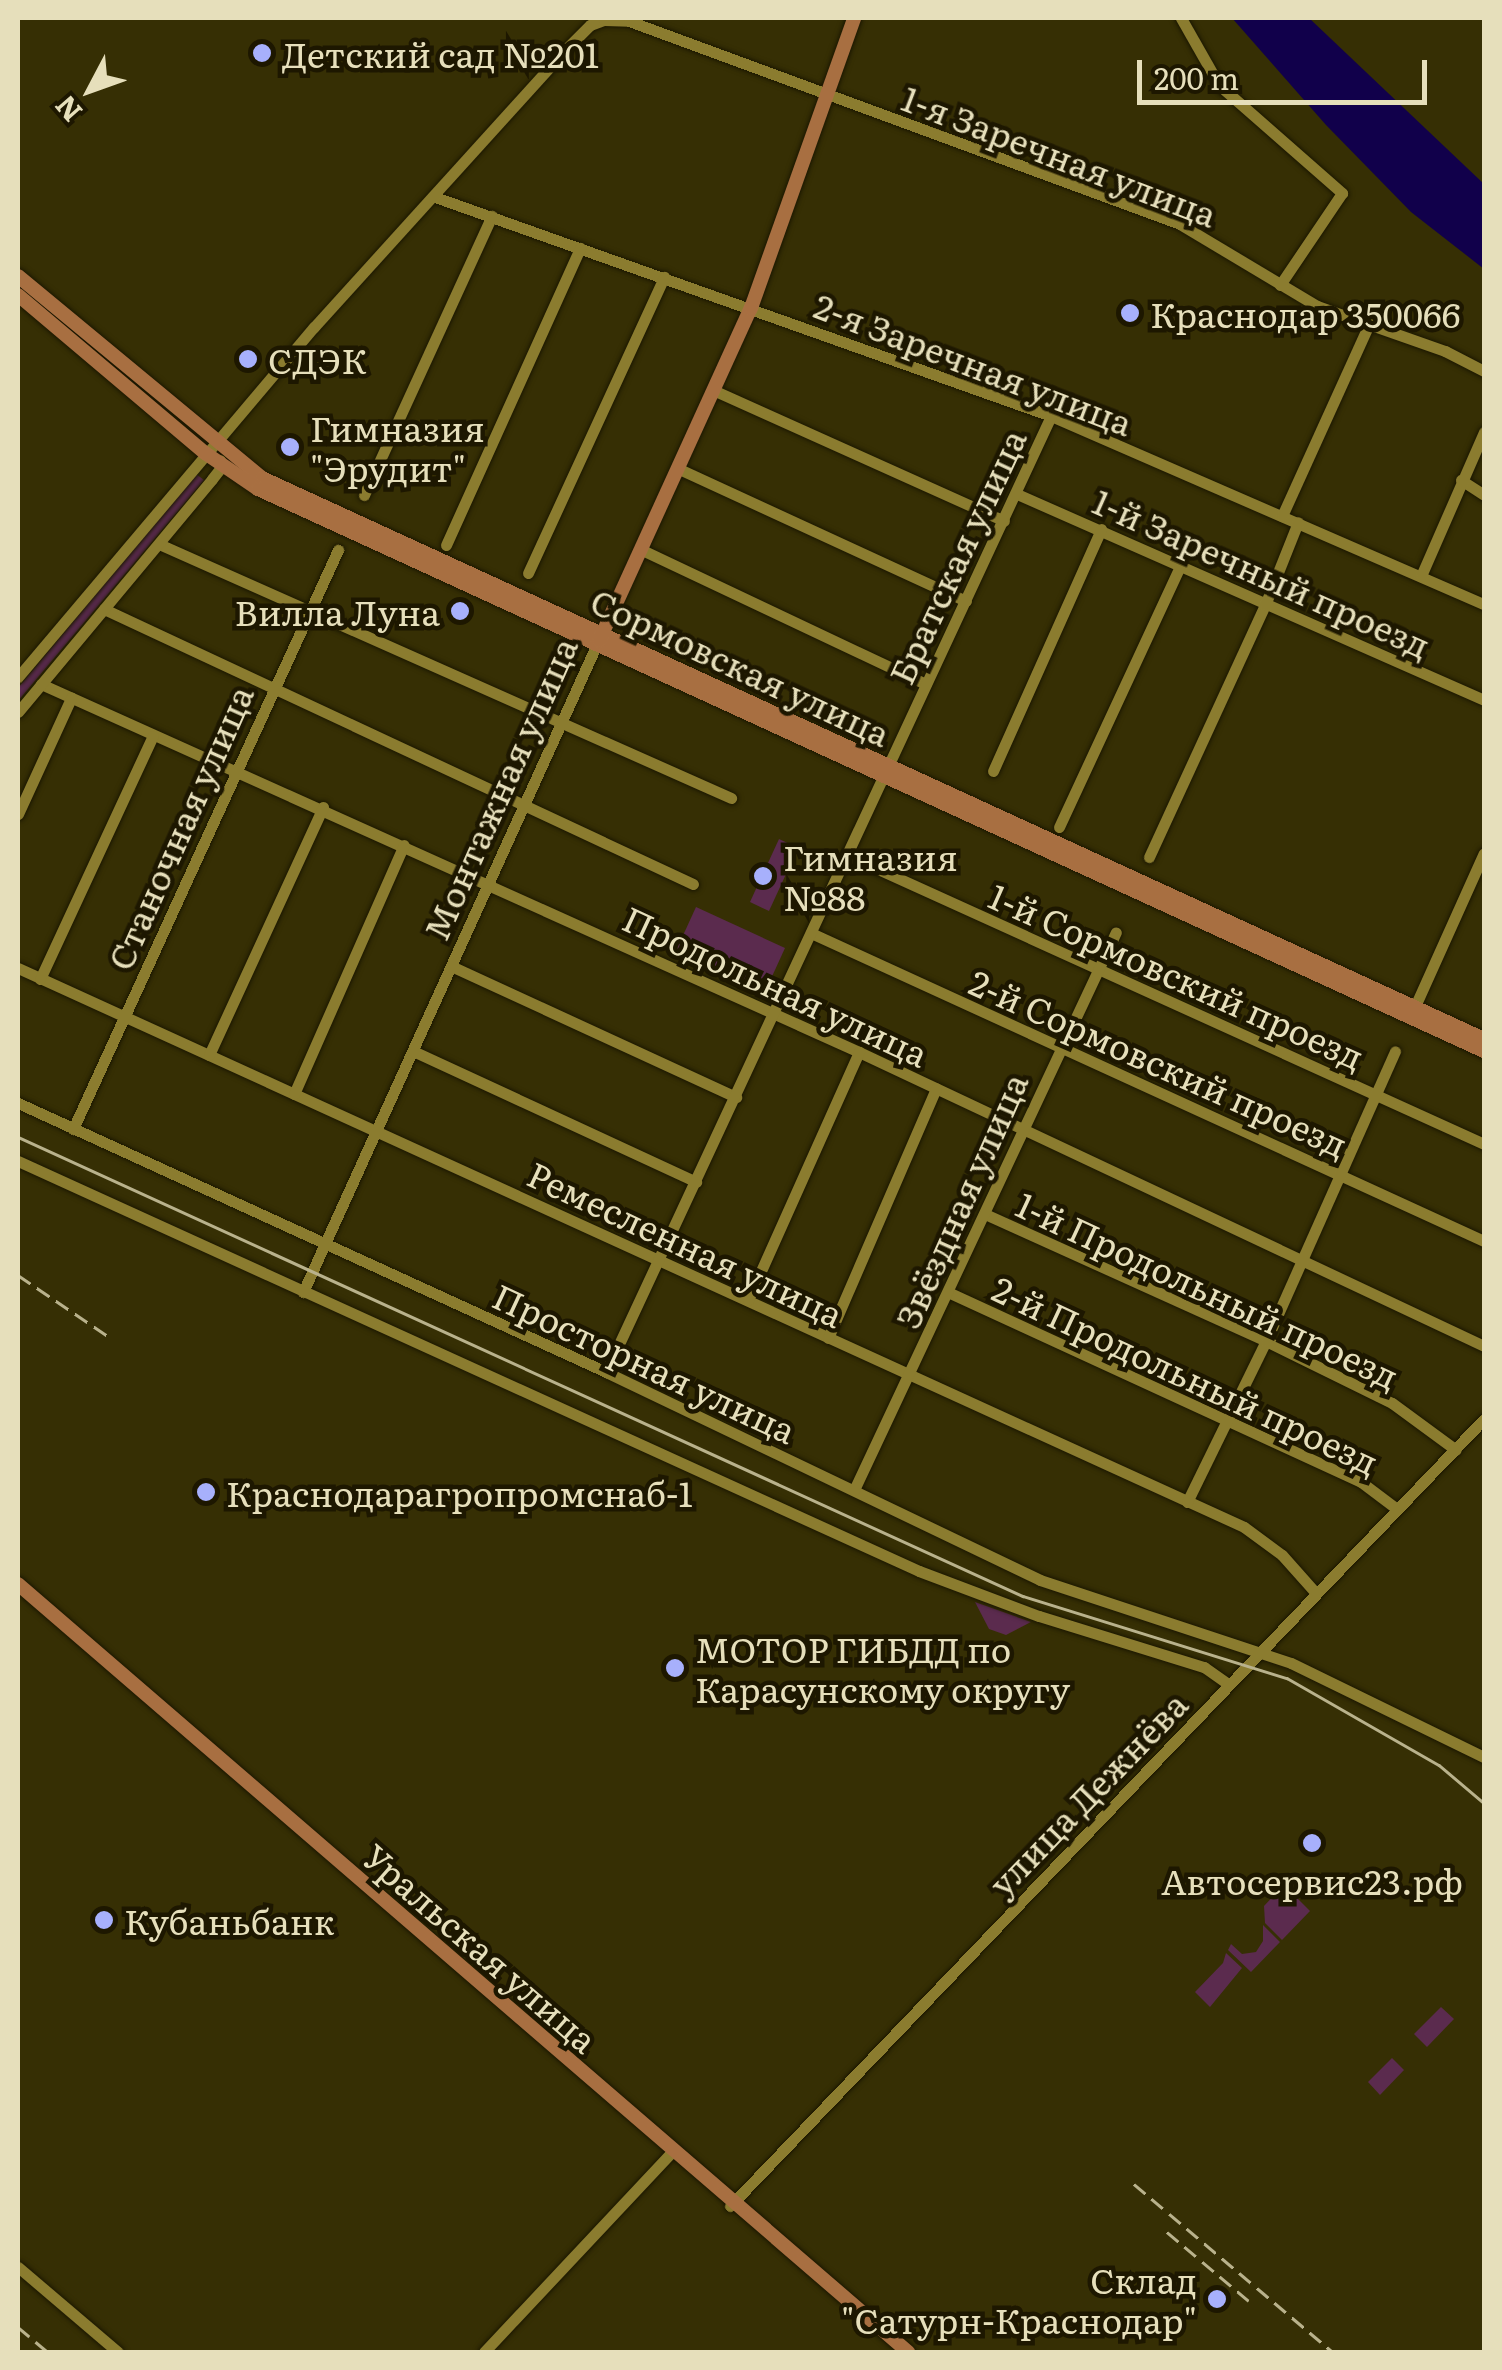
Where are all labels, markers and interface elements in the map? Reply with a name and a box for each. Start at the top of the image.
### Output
place label: Детский сад №201 [282,32,599,74]
north arrow [40,40,140,140]
scale bar [1142,40,1432,102]
marker: Детский сад №201 [251,42,273,64]
text: 200 m [1154,55,1239,99]
street label: 1-я Заречная улица [897,76,1223,234]
text: N [44,87,91,132]
street label: 2-я Заречная улица [809,283,1139,443]
place label: Краснодар 350066 [1150,292,1460,334]
marker: Краснодар 350066 [1119,302,1141,324]
place label: СДЭК [268,338,367,380]
marker: СДЭК [237,348,259,370]
place label: Гимназия "Эрудит" [310,406,485,488]
street label: Братская улица [879,422,1033,690]
marker: Гимназия "Эрудит" [279,436,301,458]
street label: 1-й Заречный проезд [1087,479,1437,665]
street label: Сормовская улица [585,578,897,754]
place label: Вилла Луна [235,590,440,632]
marker: Вилла Луна [449,600,471,622]
street label: Монтажная улица [413,630,585,946]
street label: Станочная улица [97,678,261,976]
place label: Гимназия №88 [783,835,958,917]
marker: Гимназия №88 [752,865,774,887]
street label: 1-й Сормовский проезд [983,873,1371,1077]
street label: Продольная улица [617,896,935,1074]
street label: 2-й Сормовский проезд [964,960,1354,1164]
street label: Звёздная улица [885,1066,1035,1334]
street label: Ремесленная улица [522,1152,850,1334]
street label: 1-й Продольный проезд [1010,1182,1406,1396]
street label: 2-й Продольный проезд [987,1266,1385,1482]
street label: Просторная улица [487,1273,803,1451]
place label: Краснодарагропромснаб-1 [226,1471,693,1513]
marker: Краснодарагропромснаб-1 [195,1481,217,1503]
place label: МОТОР ГИБДД по Карасунскому округу [695,1627,1070,1709]
marker: МОТОР ГИБДД по Карасунскому округу [664,1657,686,1679]
street label: улица Дежнёва [979,1682,1195,1904]
marker: Автосервис23.рф [1301,1832,1323,1854]
street label: Уральская улица [356,1834,606,2060]
place label: Автосервис23.рф [1161,1859,1463,1901]
place label: Кубаньбанк [124,1899,334,1941]
marker: Кубаньбанк [93,1909,115,1931]
place label: Склад "Сатурн-Краснодар" [841,2258,1197,2340]
marker: Склад "Сатурн-Краснодар" [1206,2288,1228,2310]

